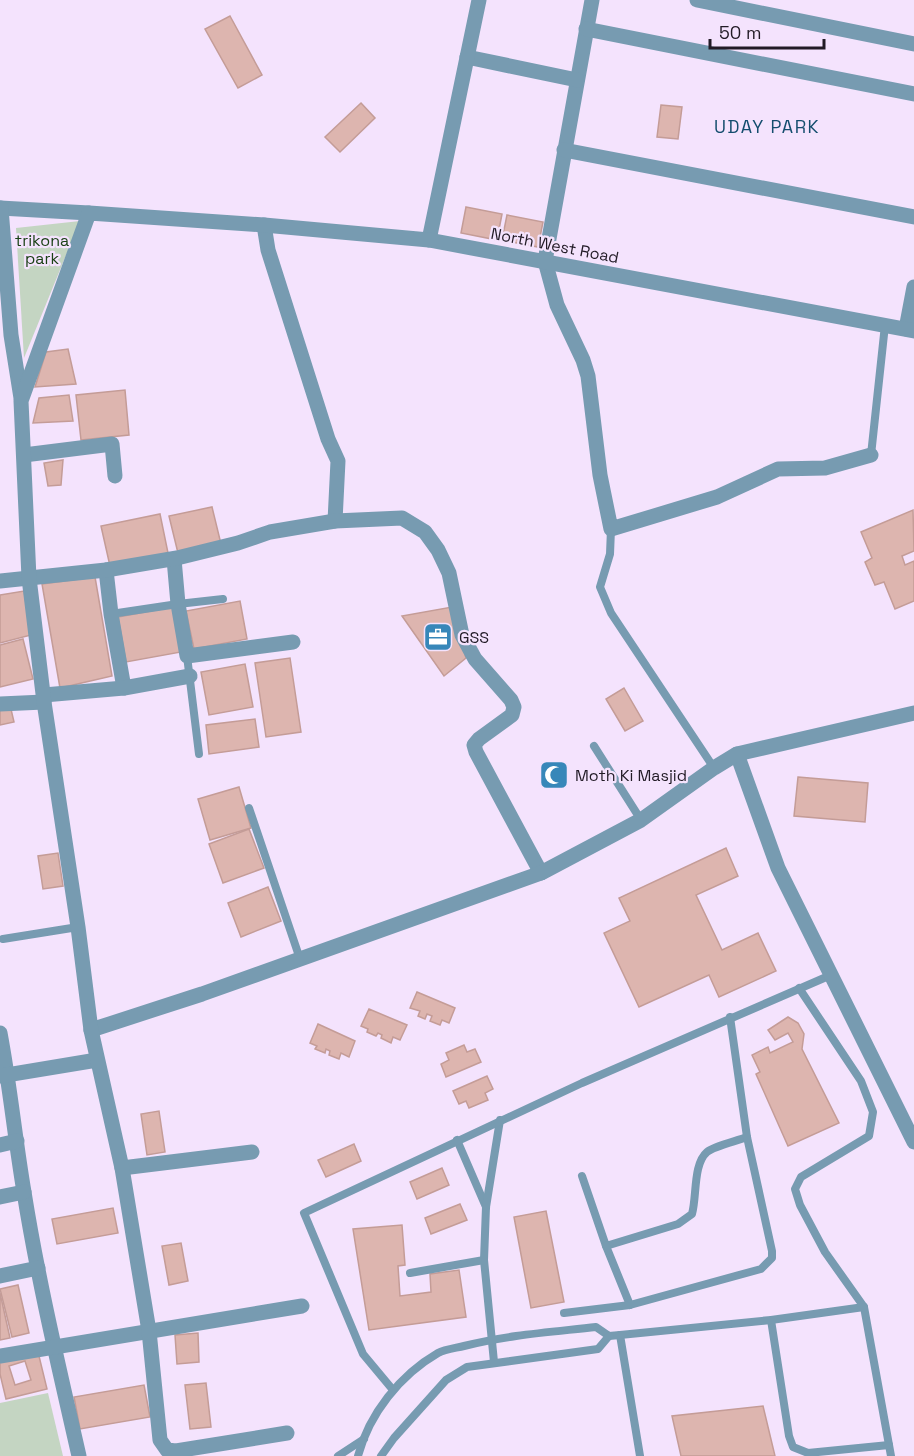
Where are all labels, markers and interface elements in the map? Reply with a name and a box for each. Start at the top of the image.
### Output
scale bar [710,12,824,50]
text: 50 m [719,21,761,44]
district label: UDAY PARK [714,115,820,138]
street label: North West Road [489,223,621,268]
park label: trikona park [15,230,69,269]
office icon: GSS [422,621,454,653]
place label: GSS [459,627,489,648]
mosque icon: Moth Ki Masjid [538,759,570,791]
place label: Moth Ki Masjid [575,765,687,786]

